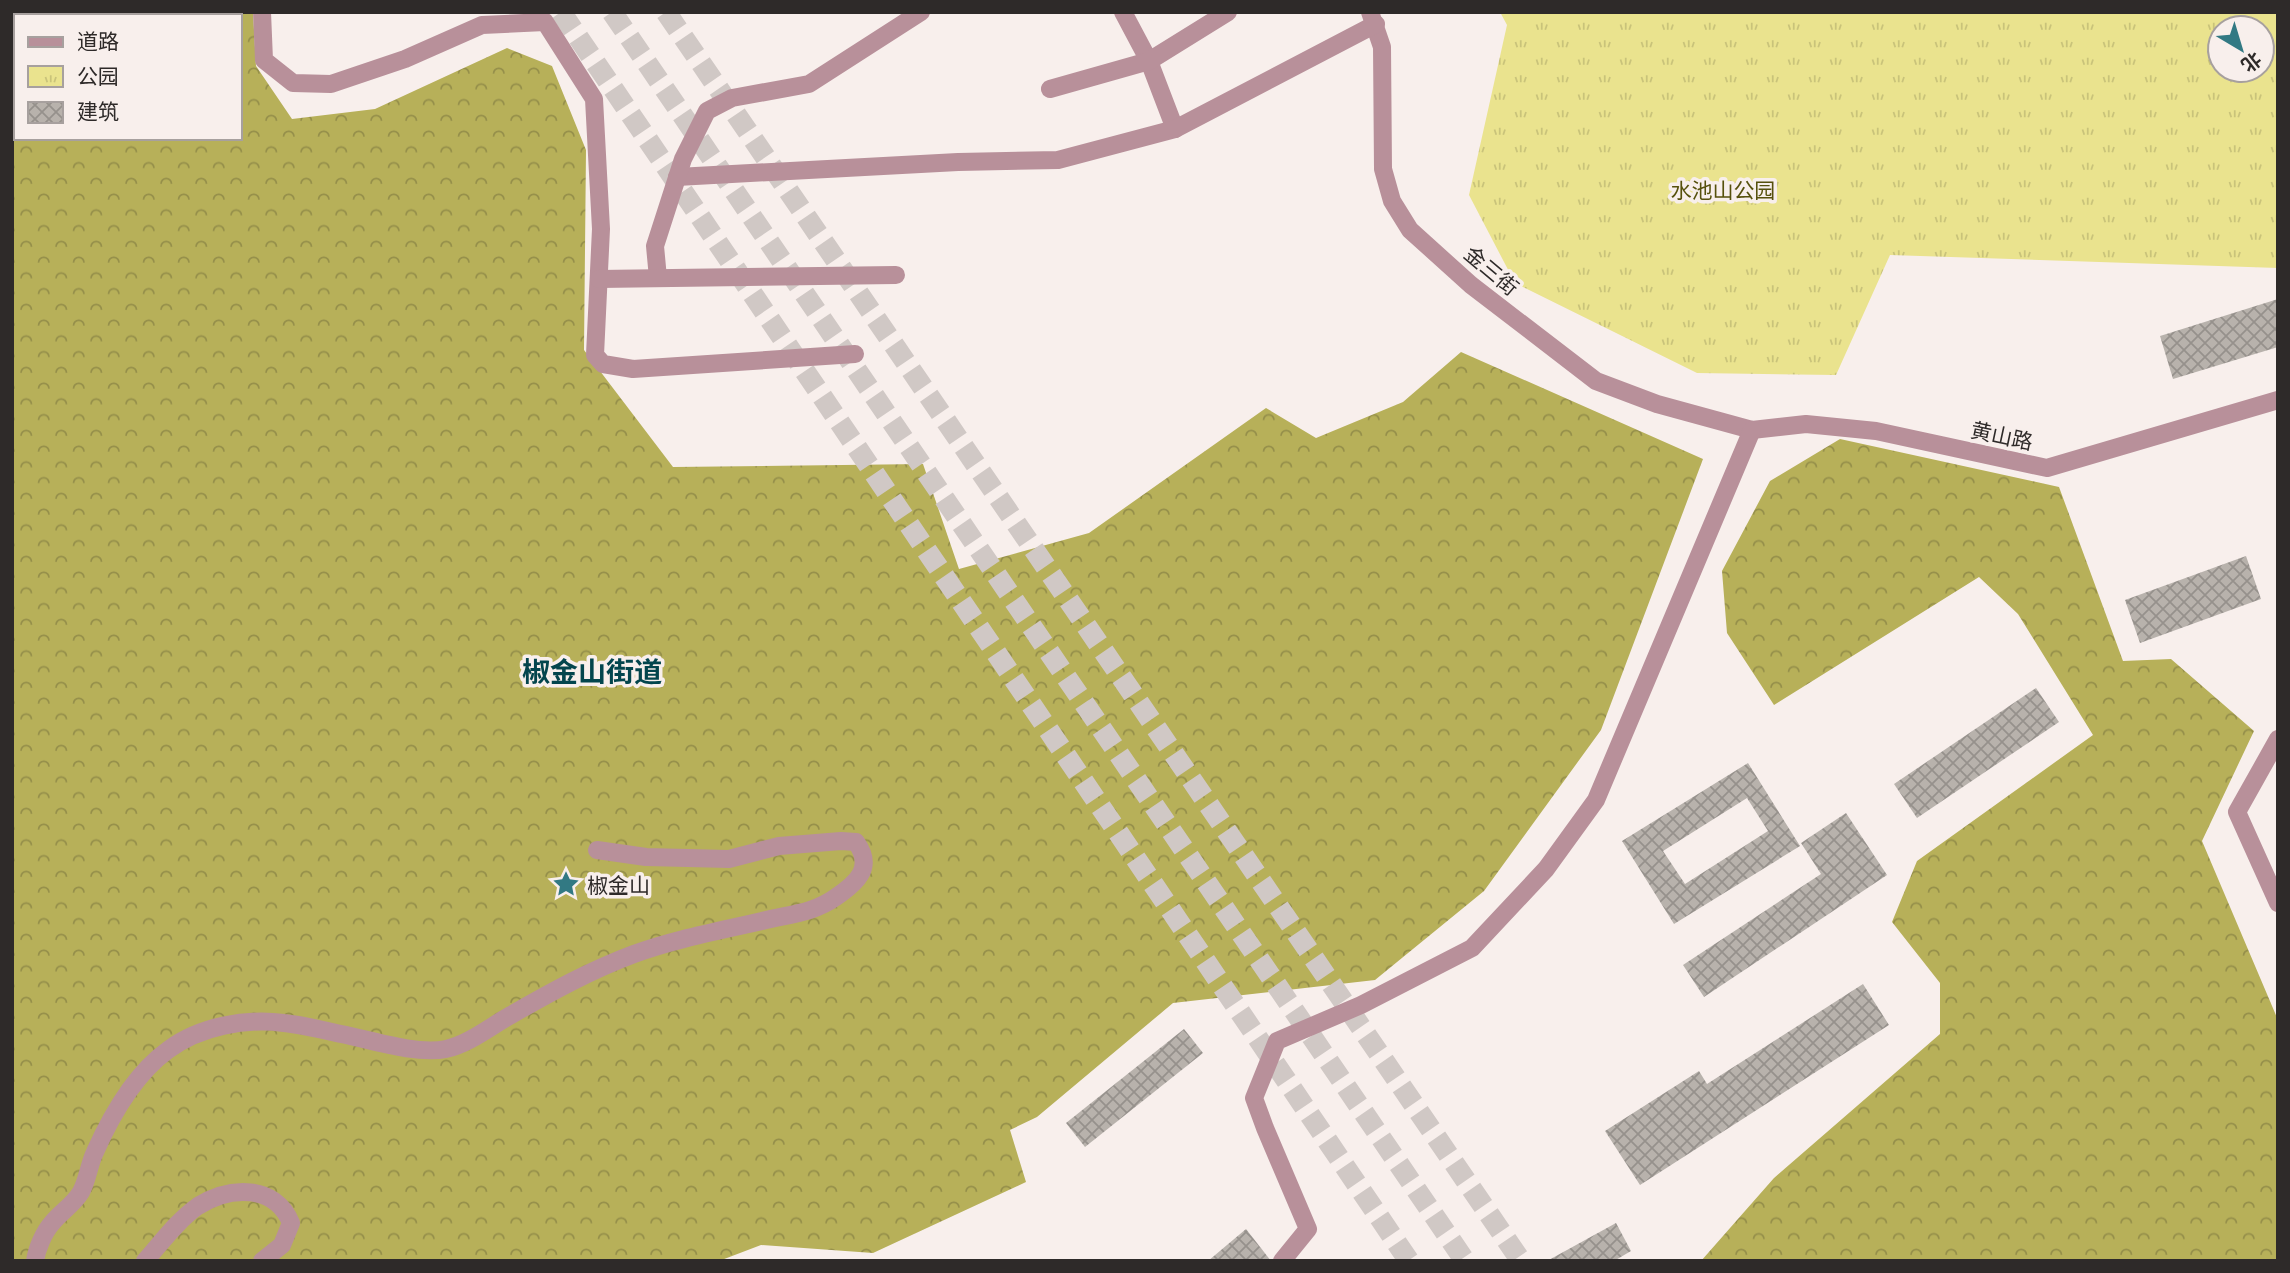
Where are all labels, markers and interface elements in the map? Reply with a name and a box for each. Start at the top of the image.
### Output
legend [14,14,242,140]
north arrow [2206,14,2276,84]
text: 道路 [77,28,119,53]
text: 北 [2237,48,2266,78]
text: 公园 [77,63,119,88]
text: 建筑 [77,98,119,123]
park label: 水池山公园 [1671,177,1776,202]
street label: 金三街 [1460,240,1524,300]
street label: 黄山路 [1969,416,2035,454]
district label: 椒金山街道 [522,654,662,688]
place icon: 椒金山 [551,869,581,899]
place label: 椒金山 [587,872,650,897]

